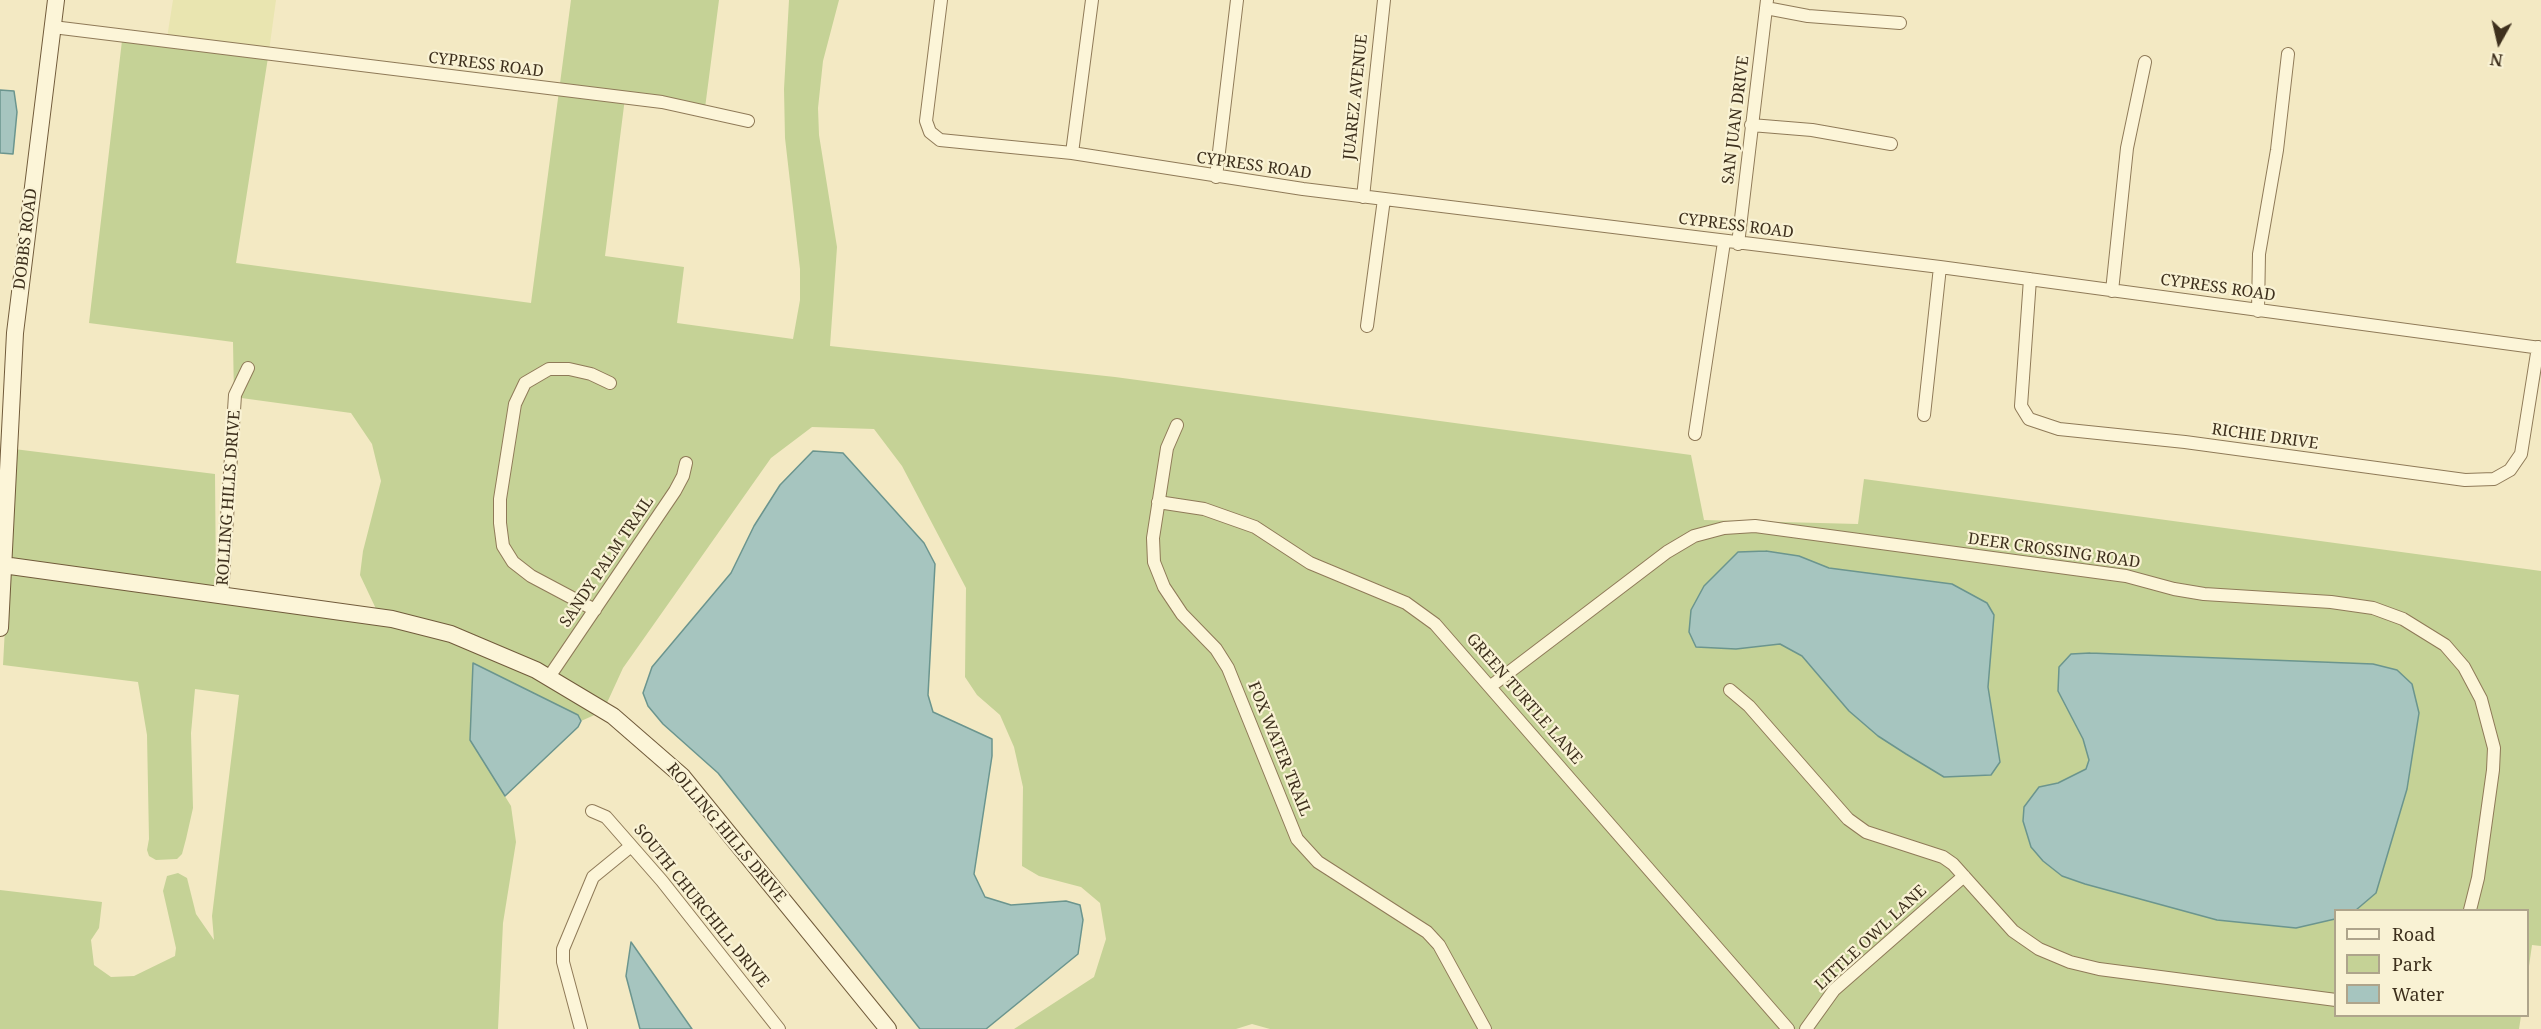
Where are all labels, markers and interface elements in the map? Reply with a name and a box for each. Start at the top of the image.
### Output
north arrow [2469,12,2529,72]
street label: JUAREZ AVENUE [1340,33,1372,161]
street label: CYPRESS ROAD [427,48,545,82]
text: N [2489,48,2504,72]
street label: SAN JUAN DRIVE [1719,55,1753,185]
street label: CYPRESS ROAD [1195,148,1313,184]
street label: DOBBS ROAD [10,187,42,291]
street label: CYPRESS ROAD [1677,209,1795,243]
street label: CYPRESS ROAD [2159,270,2277,306]
street label: ROLLING HILLS DRIVE [213,410,245,586]
street label: RICHIE DRIVE [2210,420,2320,454]
street label: SANDY PALM TRAIL [556,493,658,631]
street label: DEER CROSSING ROAD [1967,529,2141,573]
street label: GREEN TURTLE LANE [1462,630,1586,768]
street label: FOX WATER TRAIL [1243,679,1315,819]
street label: ROLLING HILLS DRIVE [662,760,790,906]
street label: SOUTH CHURCHILL DRIVE [629,821,773,991]
street label: LITTLE OWL LANE [1811,881,1931,995]
legend [2334,909,2529,1017]
text: Road [2392,922,2435,946]
text: Park [2392,952,2432,976]
text: Water [2392,982,2444,1006]

